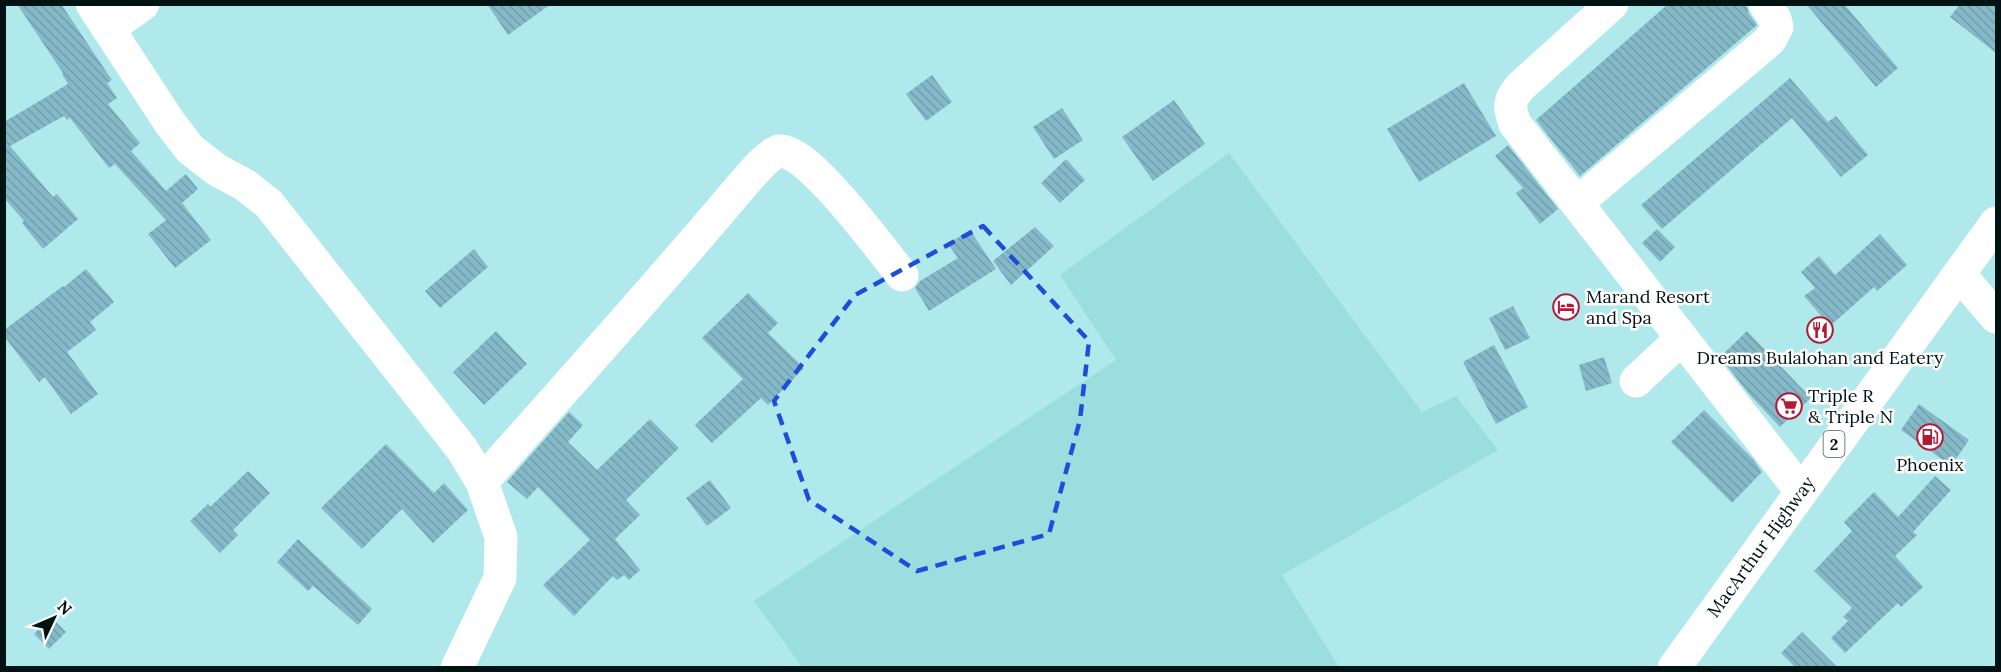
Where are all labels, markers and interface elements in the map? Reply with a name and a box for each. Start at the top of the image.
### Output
place label: Marand Resort and Spa [1586,285,1710,329]
hotel icon: Marand Resort and Spa [1551,292,1581,322]
restaurant icon: Dreams Bulalohan and Eatery [1805,315,1835,345]
place label: Dreams Bulalohan and Eatery [1697,346,1944,369]
place label: Triple R & Triple N [1808,384,1893,428]
supermarket icon: Triple R & Triple N [1774,391,1804,421]
fuel station icon: Phoenix [1915,422,1945,452]
road number: 2 [1824,431,1844,457]
place label: Phoenix [1896,453,1964,476]
street label: MacArthur Highway [1702,471,1820,622]
north arrow [24,588,84,648]
text: N [53,596,76,619]

